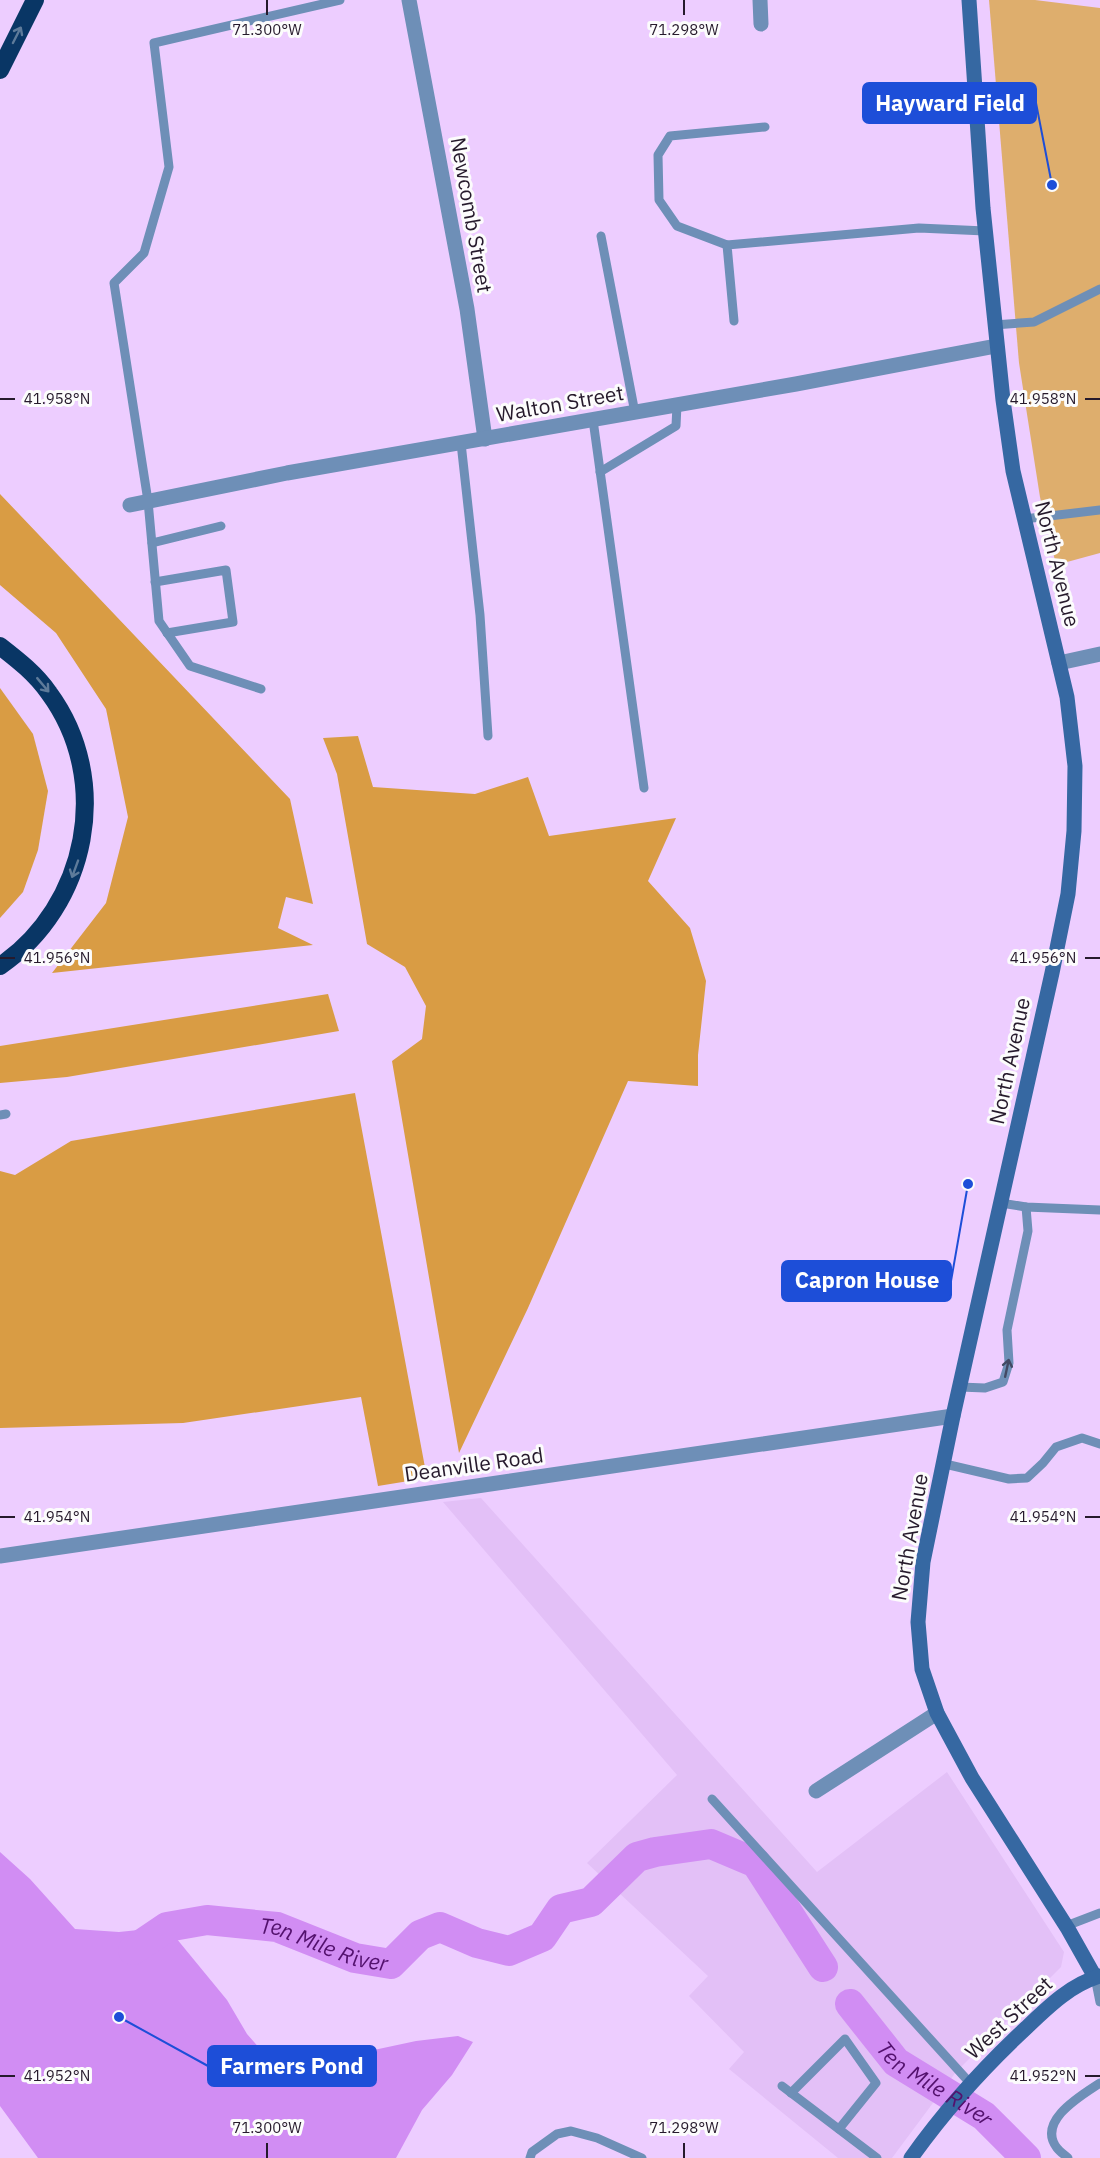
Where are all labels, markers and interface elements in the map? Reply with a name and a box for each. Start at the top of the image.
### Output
text: 71.300°W [232,20,302,39]
text: 71.298°W [649,20,719,39]
one-way arrow [12,26,24,44]
callout: Hayward Field [863,83,1036,123]
text: Hayward Field [875,88,1025,117]
street label: Newcomb Street [445,135,499,295]
street label: Walton Street [494,378,626,428]
text: 41.958°N [24,389,90,408]
text: 41.958°N [1010,389,1076,408]
street label: North Avenue [1029,498,1087,630]
one-way arrow [36,677,50,692]
one-way arrow [68,859,79,878]
text: 41.956°N [24,948,90,967]
text: 41.956°N [1010,948,1076,967]
street label: North Avenue [982,995,1036,1127]
callout: Capron House [782,1261,951,1301]
text: Capron House [795,1265,939,1294]
one-way arrow [1001,1358,1013,1377]
street label: Deanville Road [402,1440,545,1488]
street label: North Avenue [884,1471,934,1603]
text: 41.954°N [24,1507,90,1526]
text: 41.954°N [1010,1507,1076,1526]
water label: Ten Mile River [258,1910,391,1977]
street label: West Street [959,1970,1058,2065]
water label: Ten Mile River [871,2034,1001,2132]
callout: Farmers Pond [208,2046,376,2086]
text: Farmers Pond [220,2051,364,2080]
text: 41.952°N [24,2066,90,2085]
text: 41.952°N [1010,2066,1076,2085]
text: 71.300°W [232,2118,302,2137]
text: 71.298°W [649,2118,719,2137]

